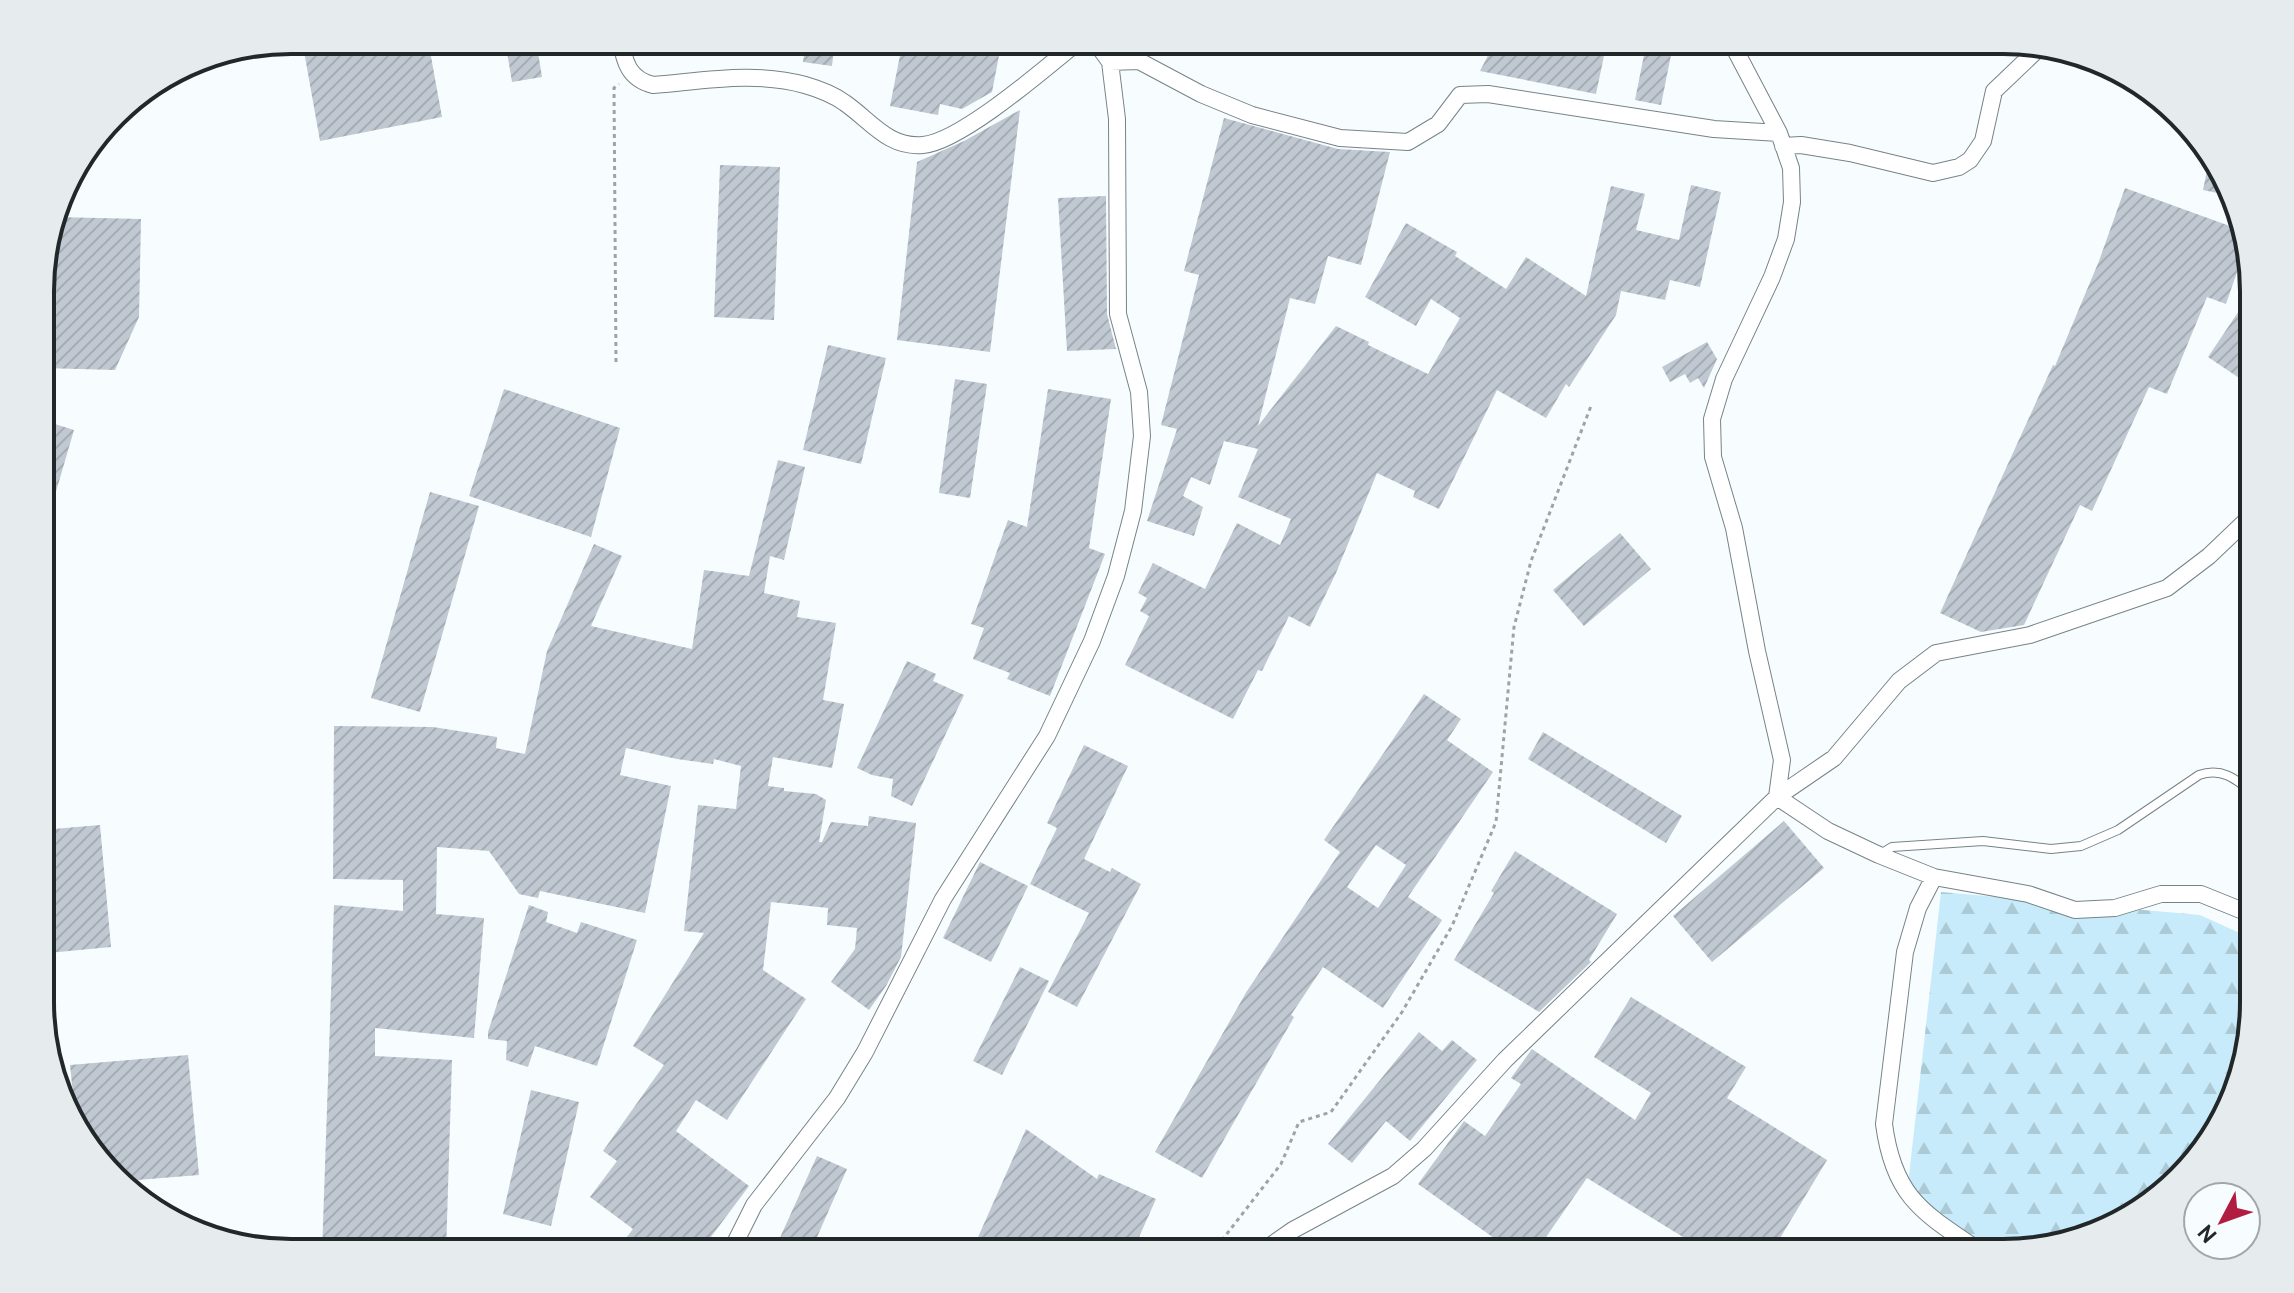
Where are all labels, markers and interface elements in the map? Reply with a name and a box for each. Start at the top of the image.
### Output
north arrow [2182,1181,2262,1261]
text: N [2192,1219,2223,1249]

